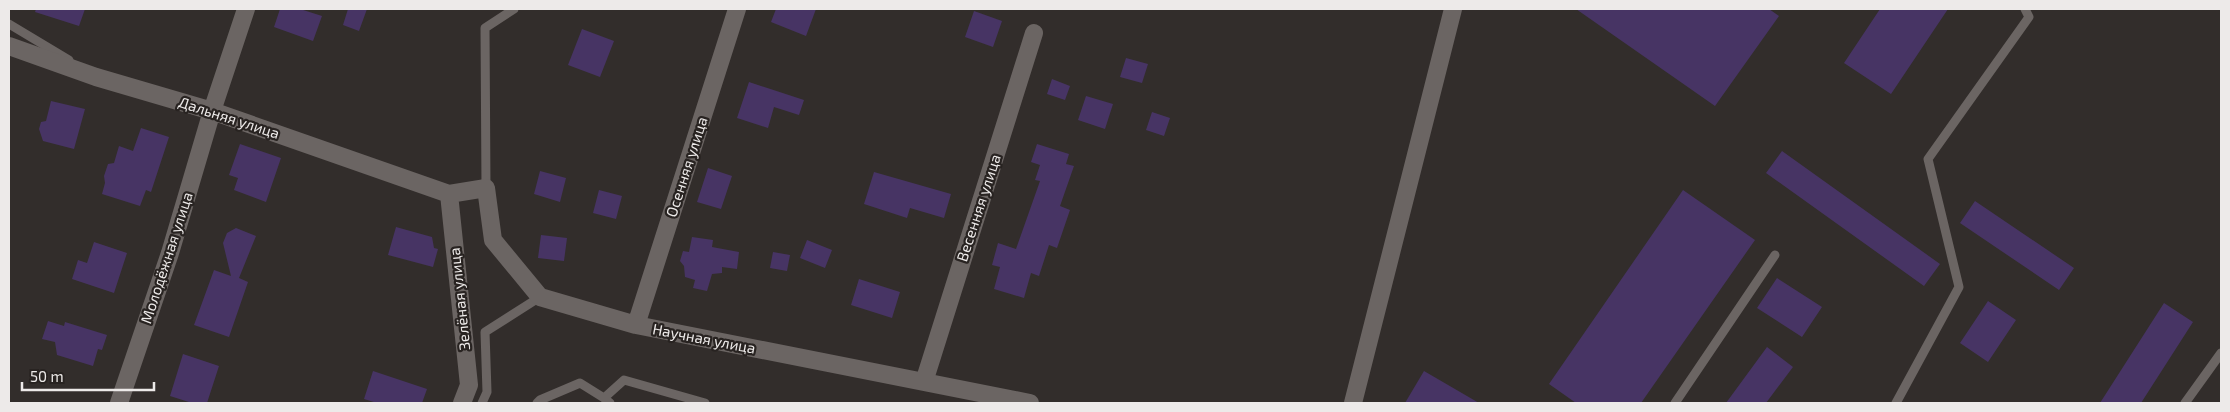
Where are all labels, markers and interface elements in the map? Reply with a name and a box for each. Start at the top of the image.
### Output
street label: Дальняя улица [176,92,282,143]
street label: Осенняя улица [661,114,712,219]
street label: Весенняя улица [952,152,1005,264]
street label: Молодёжная улица [136,190,197,326]
street label: Зелёная улица [445,247,474,351]
street label: Научная улица [651,319,757,358]
scale bar [22,360,155,392]
text: 50 m [30,367,64,385]

